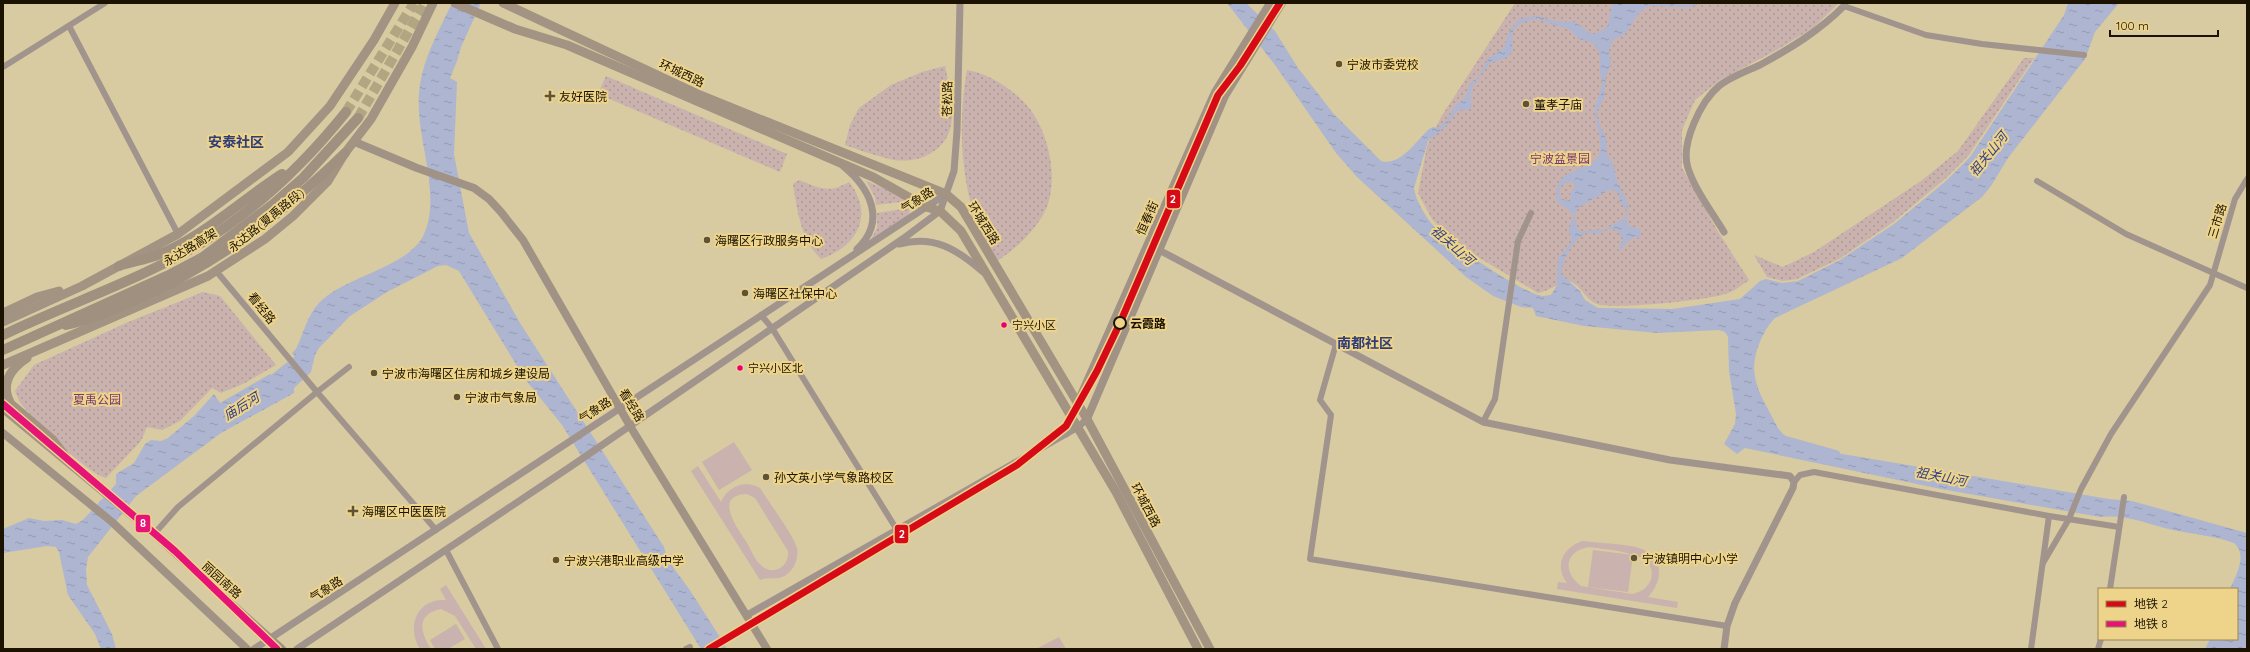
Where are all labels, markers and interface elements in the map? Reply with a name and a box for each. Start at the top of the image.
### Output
scale bar [2110,12,2218,38]
text: 100 m [2116,18,2149,33]
street label: 环城西路 [657,56,707,90]
place label: 宁波市委党校 [1347,57,1419,72]
marker: 宁波市委党校 [1334,59,1344,69]
street label: 苍松路 [939,81,955,117]
place label: 友好医院 [559,89,607,104]
marker: 友好医院 [544,90,556,102]
place label: 董孝子庙 [1534,97,1582,112]
marker: 董孝子庙 [1521,99,1531,109]
water label: 祖关山河 [1965,126,2012,179]
district label: 安泰社区 [208,133,264,151]
park label: 宁波盆景园 [1530,151,1590,166]
street label: 气象路 [898,184,936,216]
street label: 永达路(夏禹路段) [225,185,307,255]
line badge: 2 [1166,189,1181,209]
text: 2 [1170,192,1176,206]
street label: 恒春街 [1133,198,1161,238]
street label: 环城西路 [965,199,1003,247]
street label: 三市路 [2205,202,2229,240]
water label: 祖关山河 [1428,222,1480,270]
street label: 永达路高架 [160,225,220,269]
place label: 海曙区行政服务中心 [715,233,823,248]
marker: 海曙区行政服务中心 [702,235,712,245]
place label: 海曙区社保中心 [753,286,837,301]
marker: 海曙区社保中心 [740,288,750,298]
street label: 看经路 [245,289,279,327]
marker: 云霞路 [1113,316,1127,330]
place label: 云霞路 [1130,316,1166,331]
place label: 宁兴小区 [1012,318,1056,332]
marker: 宁兴小区 [999,320,1009,330]
district label: 南都社区 [1337,334,1393,352]
place label: 宁兴小区北 [748,361,803,375]
marker: 宁兴小区北 [735,363,745,373]
place label: 宁波市海曙区住房和城乡建设局 [382,366,550,381]
marker: 宁波市海曙区住房和城乡建设局 [369,368,379,378]
street label: 看经路 [616,386,648,424]
water label: 庙后河 [220,387,264,423]
place label: 宁波市气象局 [465,390,537,405]
park label: 夏禹公园 [73,392,121,407]
marker: 宁波市气象局 [452,392,462,402]
street label: 气象路 [576,394,614,426]
water label: 祖关山河 [1914,463,1971,489]
place label: 孙文英小学气象路校区 [774,470,894,485]
marker: 孙文英小学气象路校区 [761,472,771,482]
street label: 环城西路 [1128,480,1164,530]
place label: 海曙区中医医院 [362,504,446,519]
marker: 海曙区中医医院 [347,505,359,517]
line badge: 8 [135,514,151,533]
text: 8 [140,516,146,530]
line badge: 2 [894,524,909,544]
text: 2 [899,527,905,541]
place label: 宁波镇明中心小学 [1642,551,1738,566]
place label: 宁波兴港职业高级中学 [564,553,684,568]
marker: 宁波镇明中心小学 [1629,553,1639,563]
marker: 宁波兴港职业高级中学 [551,555,561,565]
street label: 丽园南路 [199,558,245,602]
street label: 气象路 [307,573,345,605]
legend [2098,588,2238,640]
text: 地铁 2 [2134,596,2168,611]
text: 地铁 8 [2134,616,2168,631]

